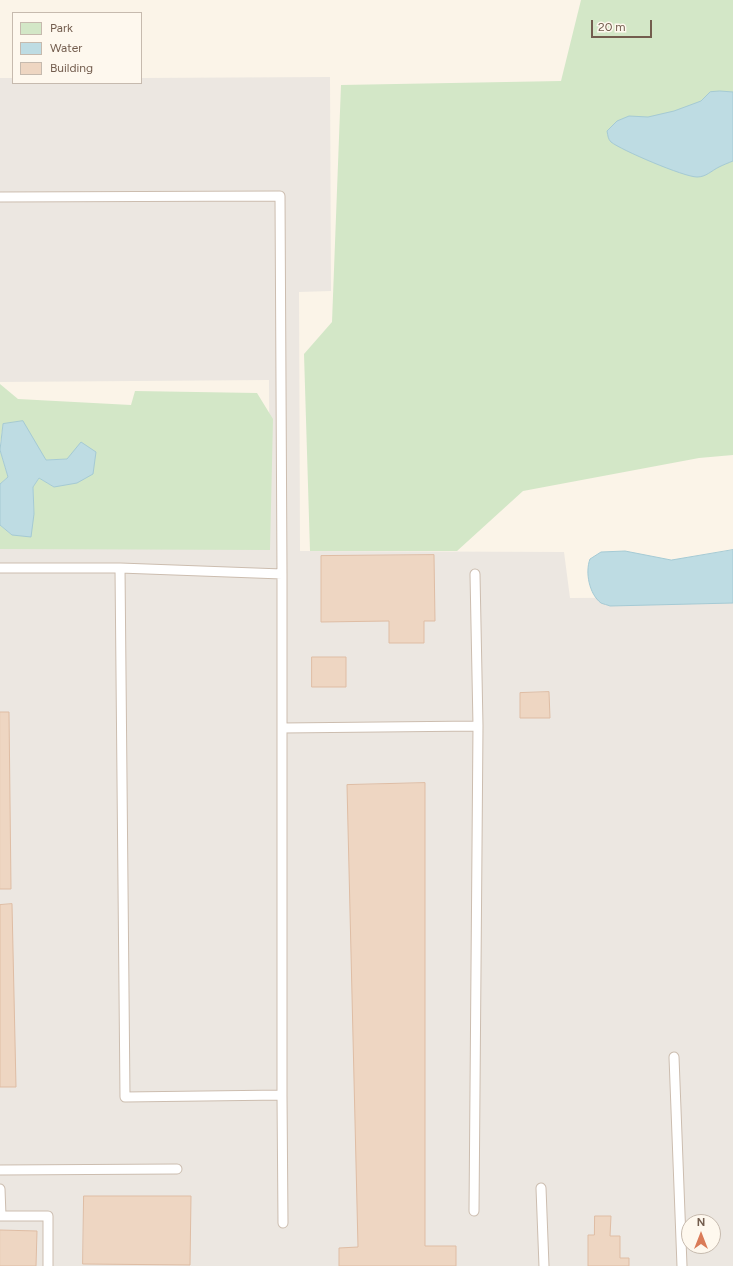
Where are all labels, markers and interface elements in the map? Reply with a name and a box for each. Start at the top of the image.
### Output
legend [12,12,142,84]
scale bar [593,12,654,38]
text: 20 m [598,20,626,34]
text: Park [50,21,73,35]
text: Water [50,41,82,55]
text: Building [50,61,93,75]
north arrow [681,1214,721,1254]
text: N [697,1216,705,1229]

